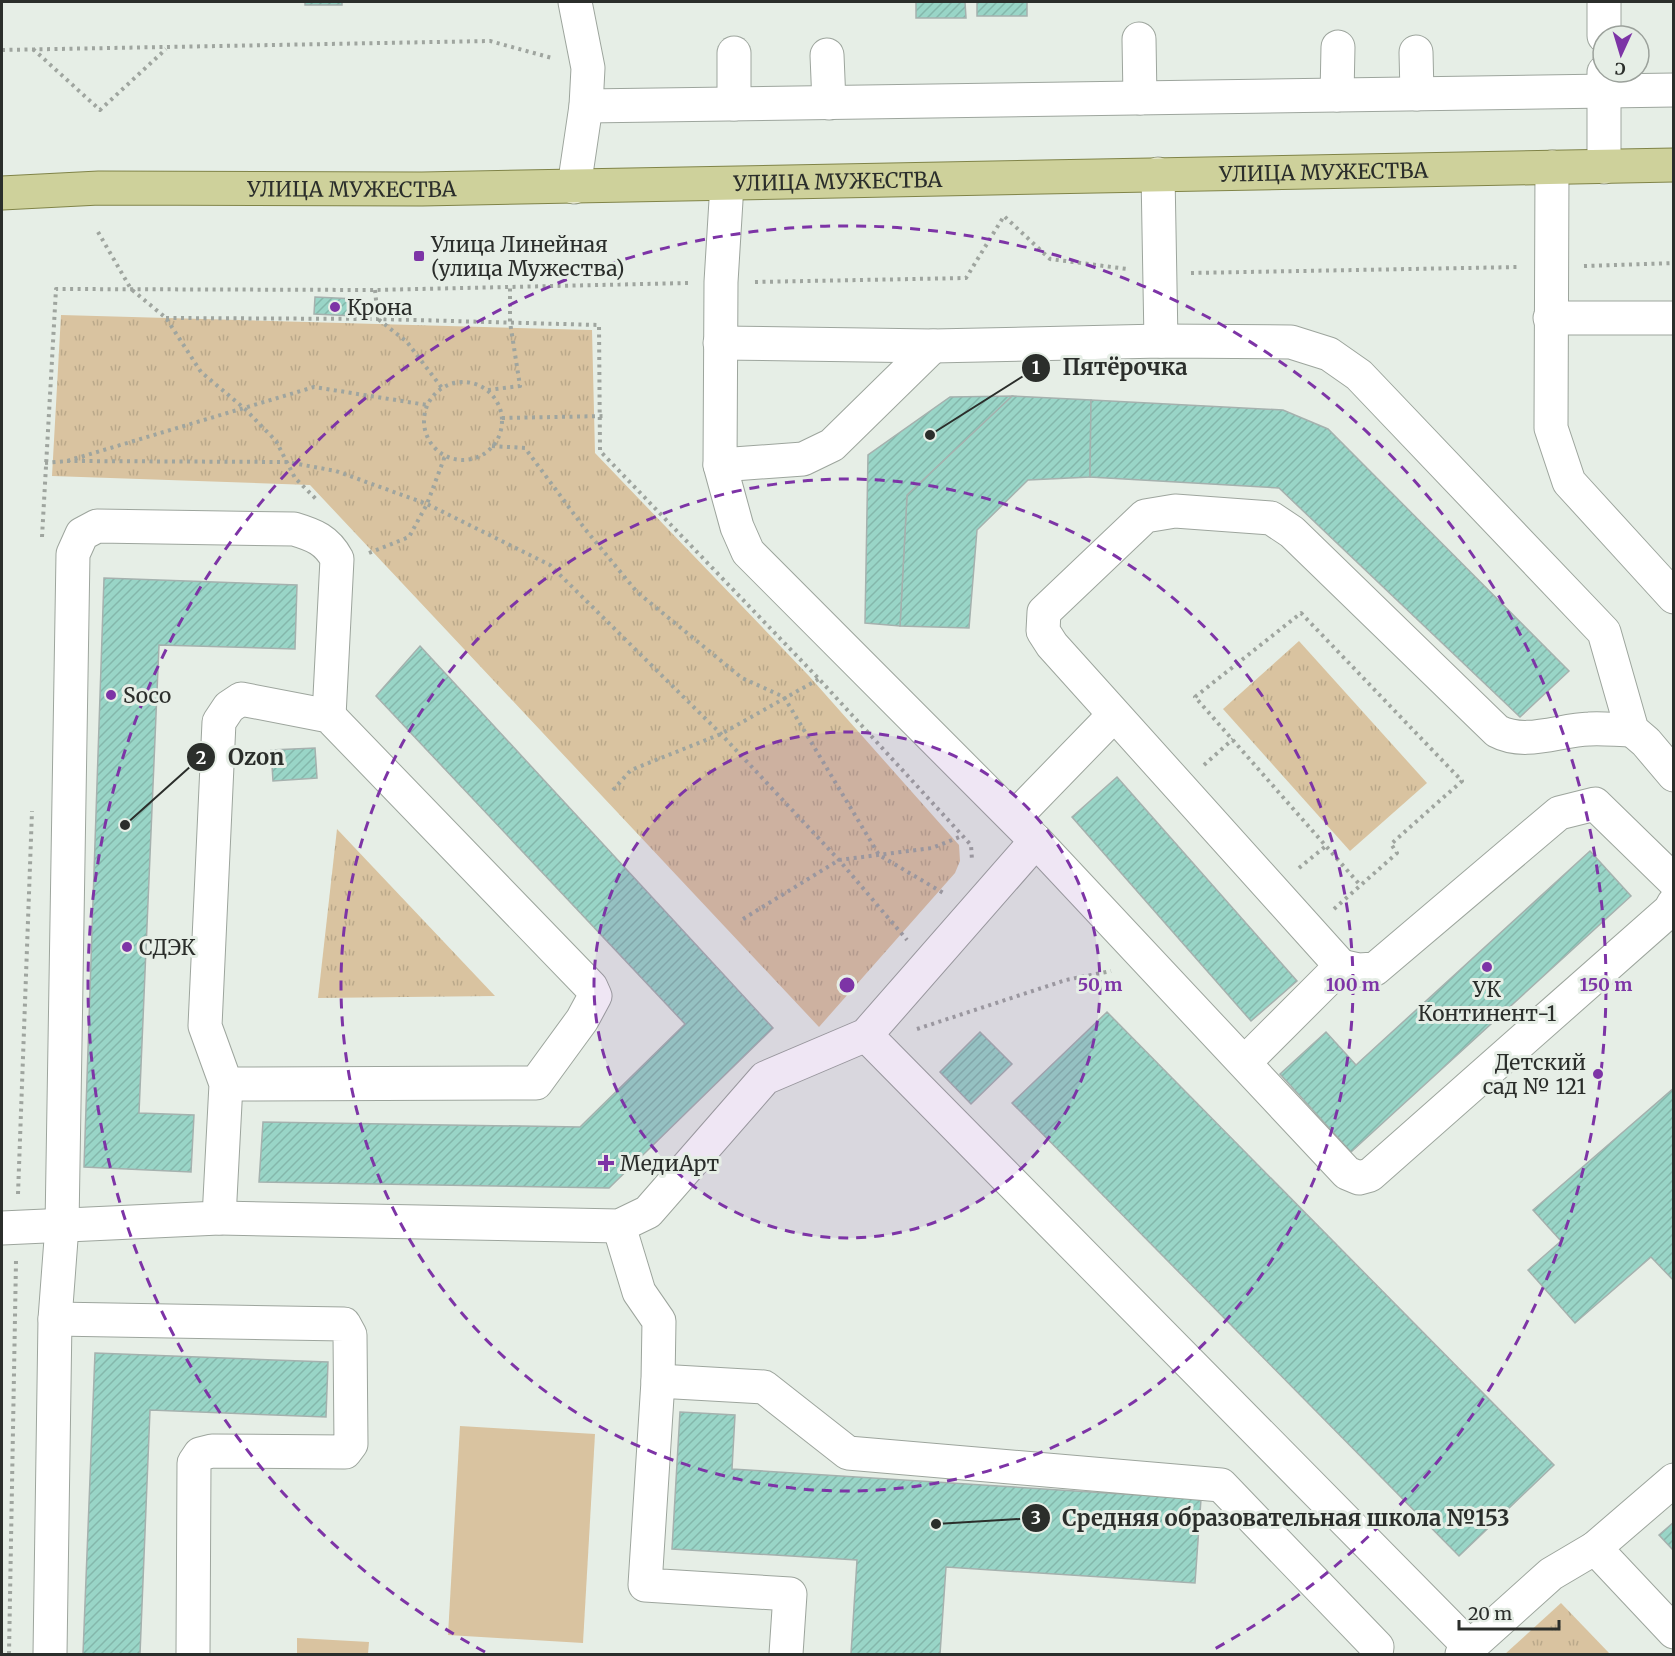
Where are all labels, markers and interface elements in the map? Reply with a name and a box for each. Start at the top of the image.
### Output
north arrow [1591,24,1651,84]
text: С [1614,59,1626,79]
street label: УЛИЦА МУЖЕСТВА [1218,156,1429,187]
street label: УЛИЦА МУЖЕСТВА [732,166,943,197]
street label: УЛИЦА МУЖЕСТВА [246,175,457,203]
place label: Улица Линейная (улица Мужества) [430,231,625,282]
marker: Улица Линейная (улица Мужества) [412,249,426,263]
place label: Крона [347,294,412,321]
marker: Крона [328,300,342,314]
callout: Пятёрочка [1021,348,1200,388]
text: Пятёрочка [1062,353,1188,381]
text: 1 [1032,356,1040,379]
place label: Soco [123,682,171,709]
marker: Soco [104,688,118,702]
callout: Ozon [186,737,296,777]
text: Ozon [228,743,284,771]
text: 2 [196,746,206,769]
place label: СДЭК [139,934,196,961]
marker: СДЭК [120,940,134,954]
marker: УК Континент-1 [1480,960,1494,974]
text: 50 m [1078,973,1122,996]
text: 100 m [1326,973,1380,996]
text: 150 m [1580,973,1632,996]
centre of rings [837,975,857,995]
place label: УК Континент-1 [1418,976,1556,1027]
place label: Детский сад № 121 [1483,1049,1586,1100]
marker: Детский сад № 121 [1591,1067,1605,1081]
place label: МедиАрт [620,1150,719,1177]
marker: МедиАрт [597,1154,615,1172]
callout: Средняя образовательная школа №153 [1021,1498,1522,1538]
text: Средняя образовательная школа №153 [1062,1504,1510,1532]
text: 3 [1031,1506,1041,1529]
scale bar [1459,1593,1560,1631]
text: 20 m [1468,1602,1512,1625]

